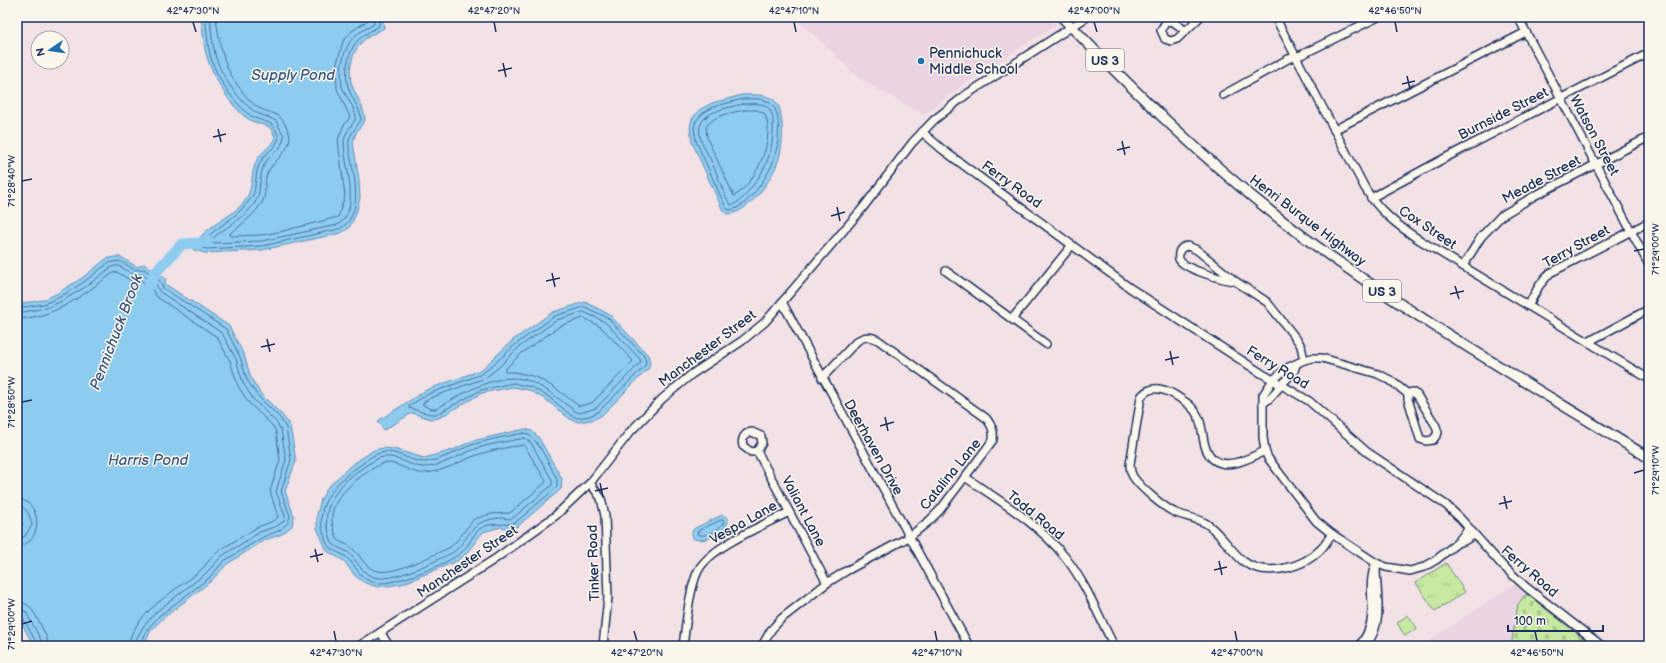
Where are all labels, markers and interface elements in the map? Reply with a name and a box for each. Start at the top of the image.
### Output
text: 42°47'30"N [167,5,219,17]
text: 42°47'20"N [468,5,520,17]
text: 42°47'10"N [769,5,819,17]
text: 42°47'00"N [1068,5,1120,17]
text: 42°46'50"N [1368,5,1422,17]
north arrow [30,30,70,70]
place label: Pennichuck Middle School [929,45,1018,78]
text: N [33,47,48,58]
road number: US 3 [1086,49,1124,71]
marker: Pennichuck Middle School [916,56,926,66]
water label: Supply Pond [251,66,335,85]
street label: Burnside Street [1455,83,1552,143]
street label: Watson Street [1566,92,1623,179]
street label: Meade Street [1499,151,1584,207]
text: 71°28'40"W [6,155,18,207]
street label: Ferry Road [978,157,1045,212]
street label: Henri Burque Highway [1246,171,1370,270]
street label: Cox Street [1396,202,1460,253]
street label: Terry Street [1540,221,1613,272]
text: 71°29'00"W [1650,223,1662,275]
water label: Pennichuck Brook [86,271,147,393]
road number: US 3 [1363,280,1401,302]
street label: Manchester Street [655,306,760,391]
street label: Ferry Road [1243,342,1312,393]
text: 71°28'50"W [6,376,18,428]
street label: Deerhaven Drive [840,396,907,498]
street label: Catalina Lane [916,435,985,514]
text: 71°29'10"W [1650,445,1662,495]
water label: Harris Pond [108,451,189,470]
street label: Valiant Lane [778,473,829,549]
street label: Todd Road [1004,487,1068,544]
street label: Vespa Lane [707,497,780,548]
street label: Manchester Street [414,521,521,601]
street label: Tinker Road [584,524,603,602]
street label: Ferry Road [1498,542,1562,601]
text: 71°29'00"W [6,598,18,650]
scale bar [1508,607,1603,633]
text: 100 m [1514,614,1546,629]
text: 42°47'30"N [310,647,362,659]
text: 42°47'20"N [611,647,663,659]
text: 42°47'10"N [912,647,962,659]
text: 42°47'00"N [1211,647,1263,659]
text: 42°46'50"N [1510,647,1564,659]

